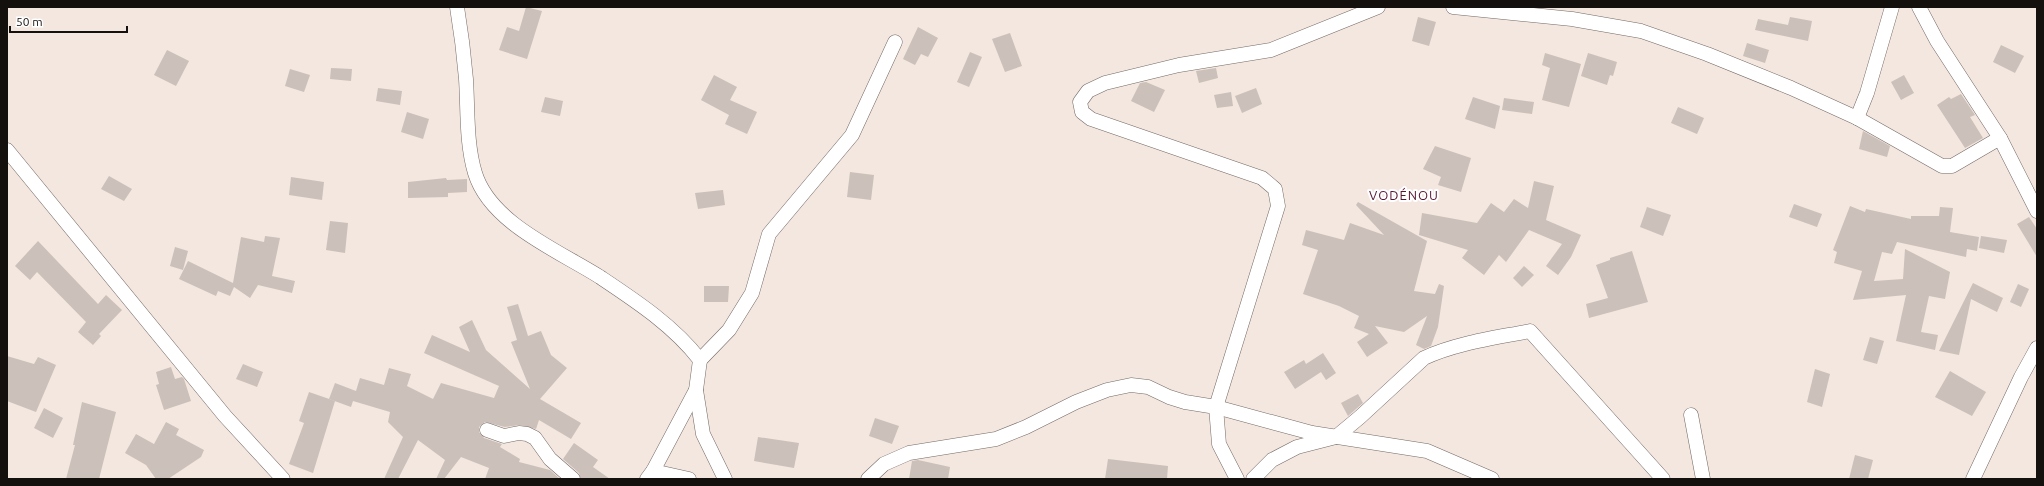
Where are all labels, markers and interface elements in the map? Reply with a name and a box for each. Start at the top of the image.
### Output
scale bar [10,8,127,34]
text: 50 m [16,15,43,28]
district label: VODÉNOU [1369,187,1439,202]

